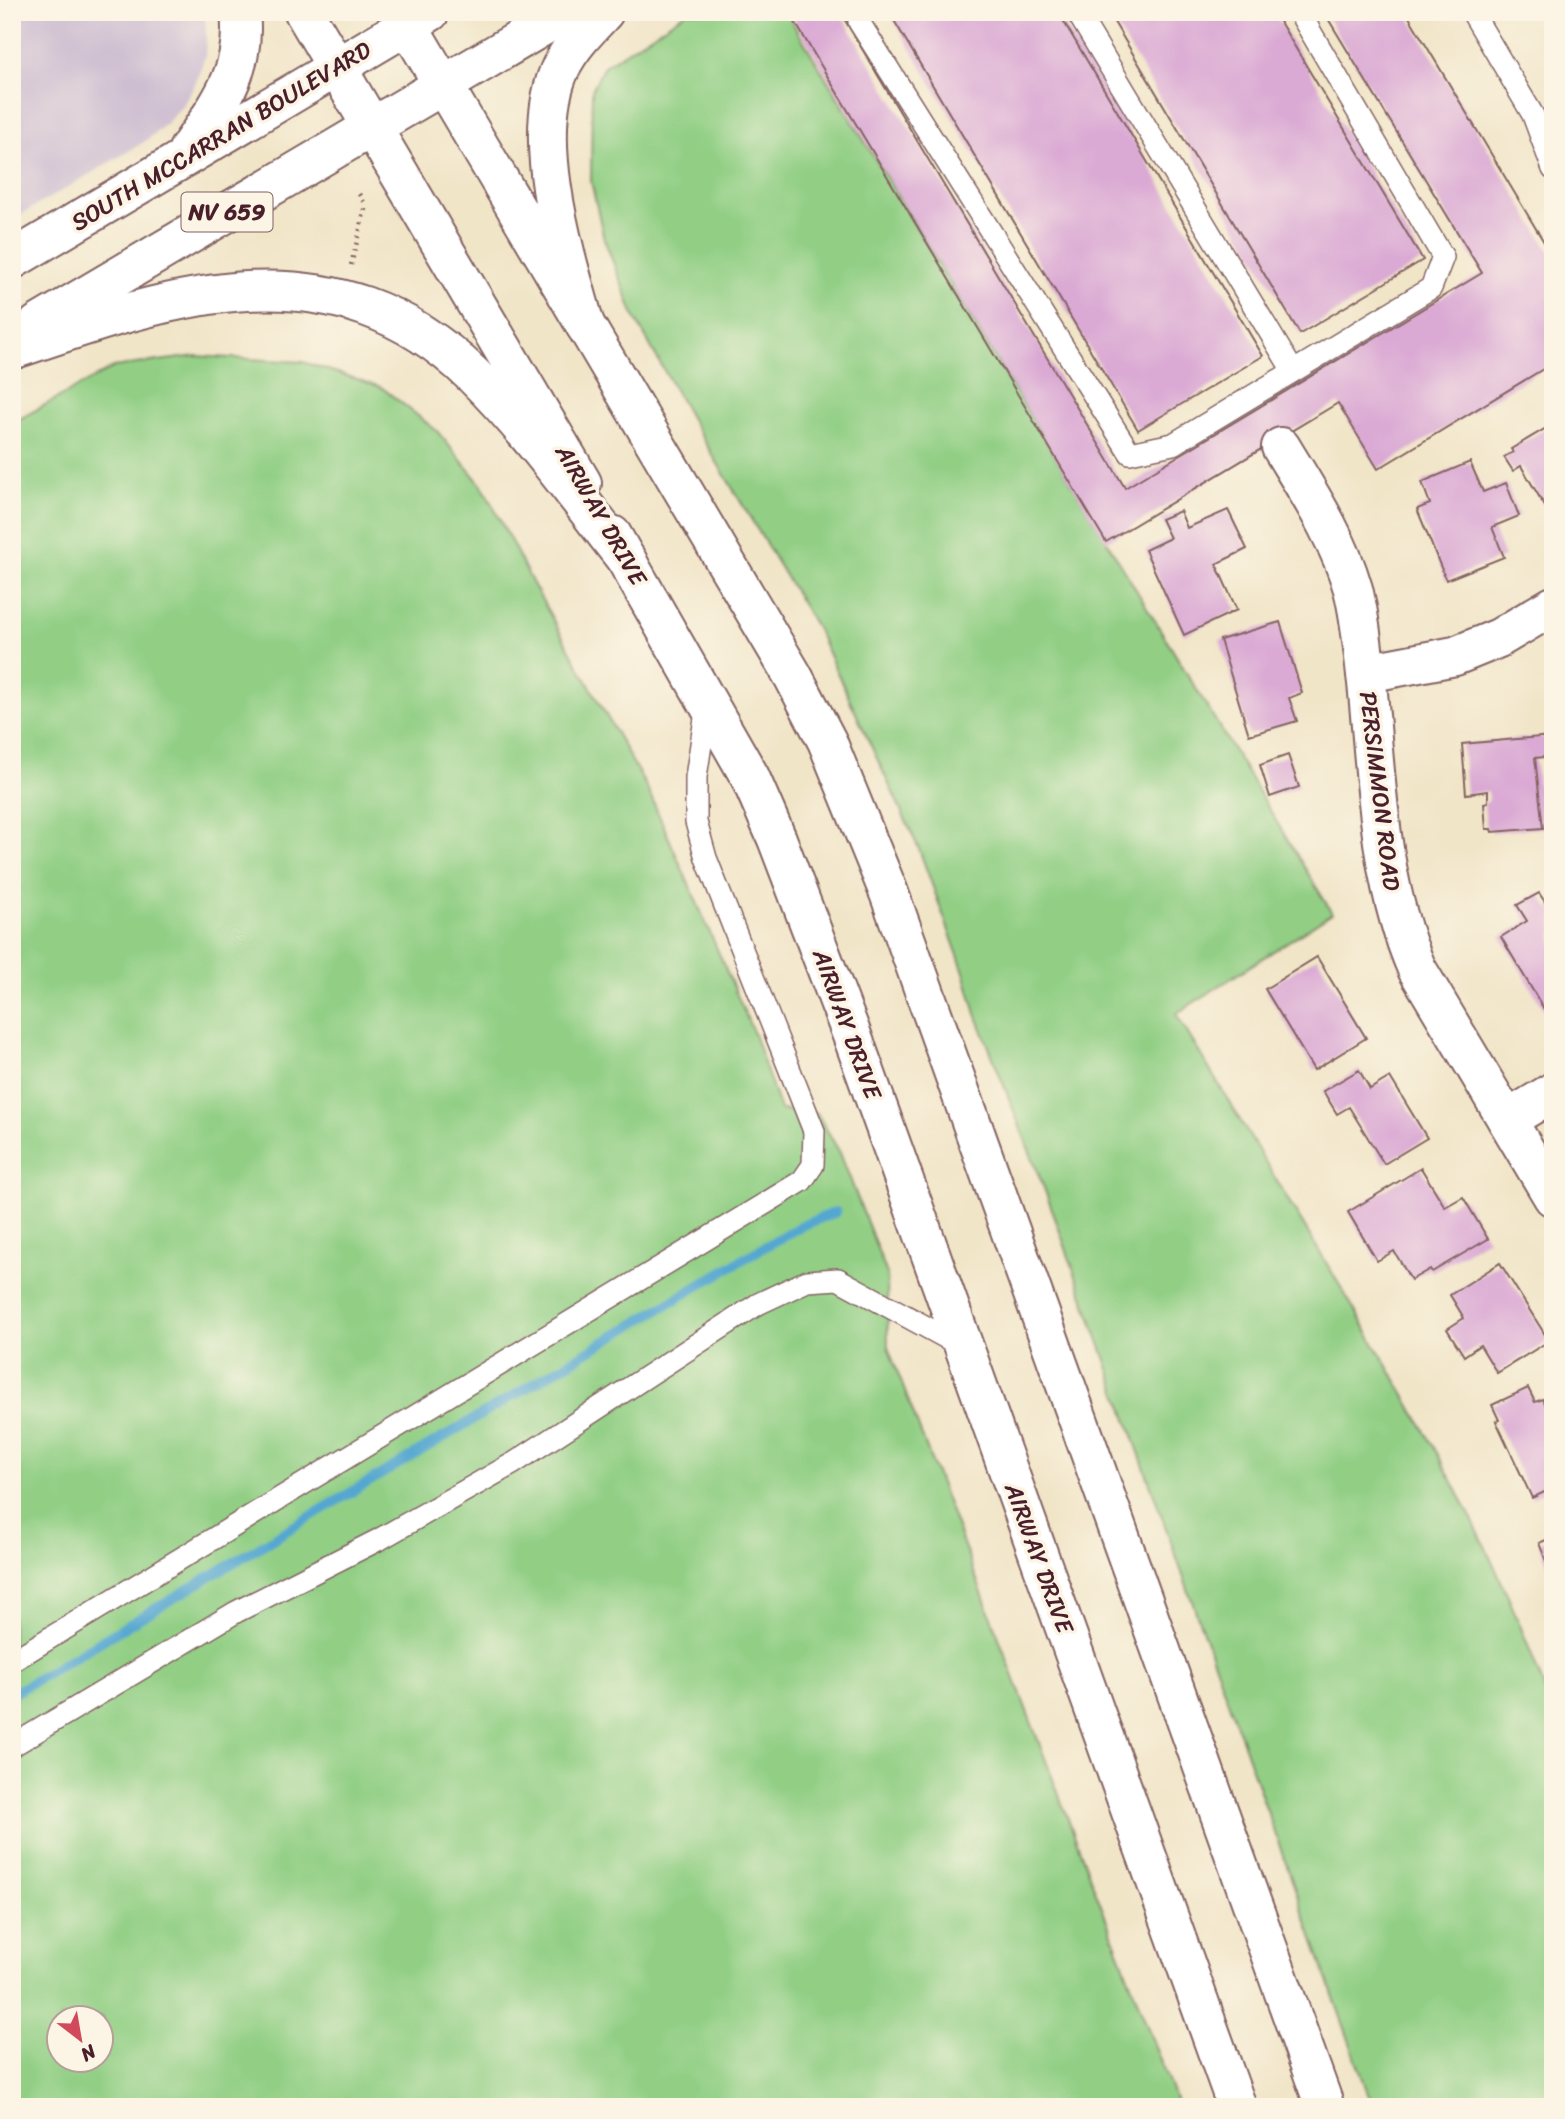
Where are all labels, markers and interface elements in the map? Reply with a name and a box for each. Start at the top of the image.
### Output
street label: SOUTH MCCARRAN BOULEVARD [63,29,380,243]
road number: NV 659 [182,192,272,232]
street label: AIRWAY DRIVE [543,435,659,595]
street label: PERSIMMON ROAD [1347,689,1413,894]
street label: AIRWAY DRIVE [800,942,894,1107]
street label: AIRWAY DRIVE [992,1476,1086,1641]
north arrow [46,2004,116,2074]
text: N [74,2035,103,2071]

